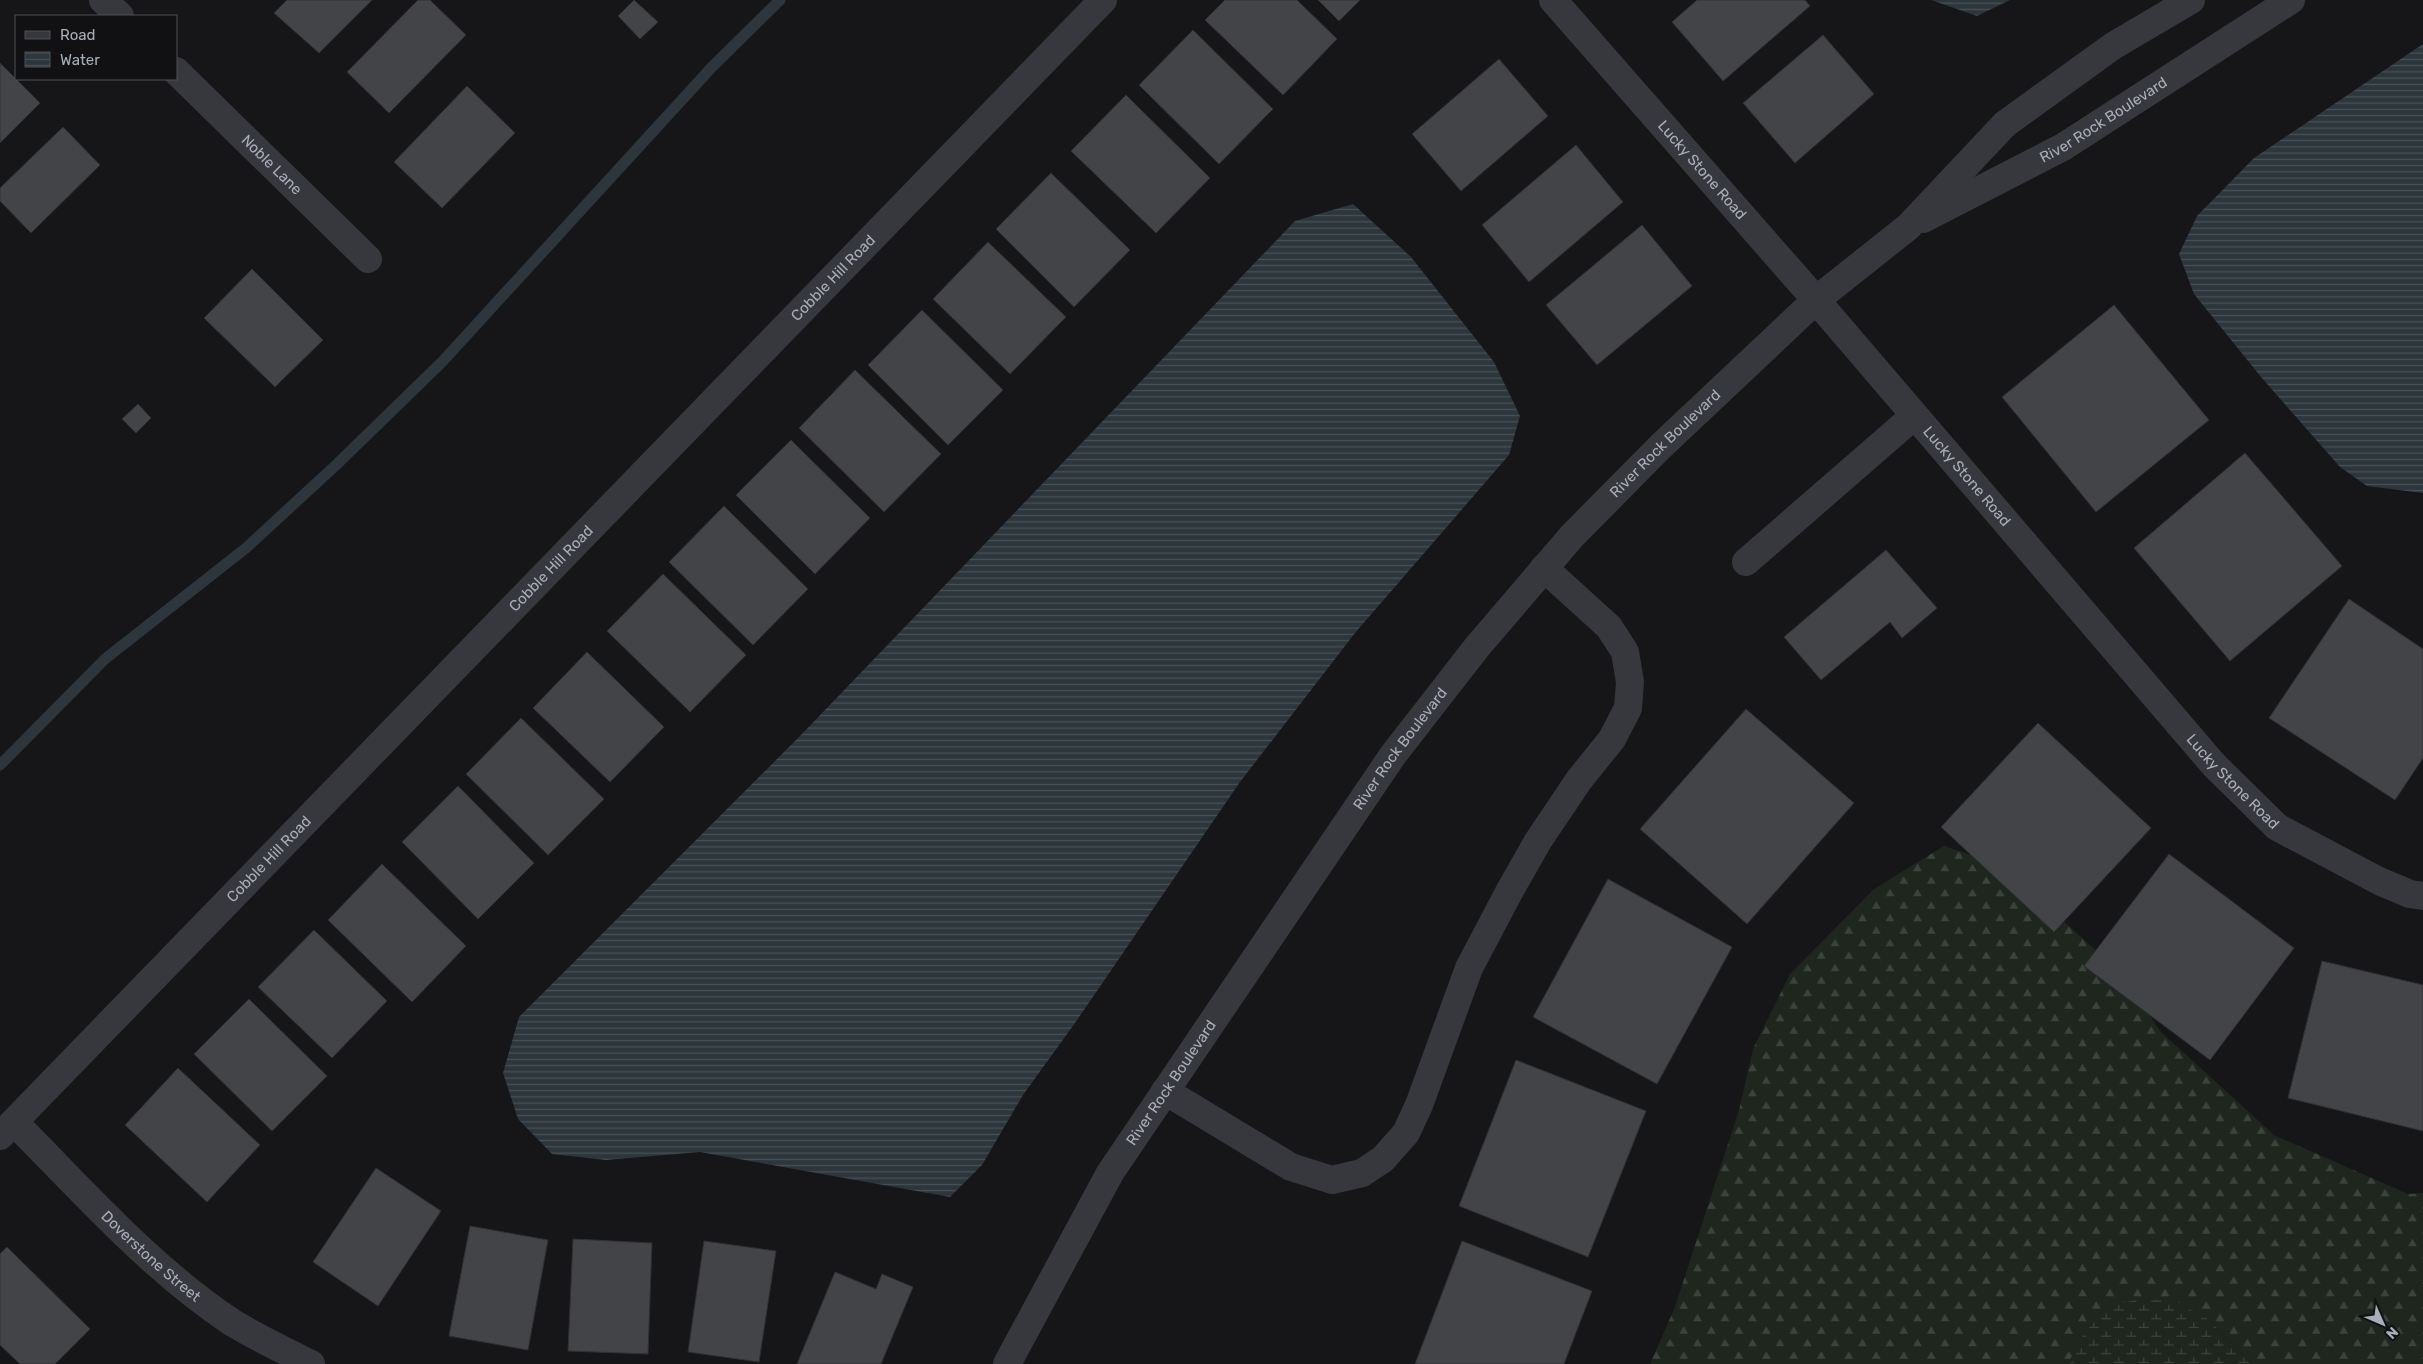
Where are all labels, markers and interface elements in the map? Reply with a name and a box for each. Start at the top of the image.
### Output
legend [15,15,178,80]
text: Road [60,26,96,44]
text: Water [60,51,100,69]
street label: River Rock Boulevard [2037,73,2171,166]
street label: Lucky Stone Road [1654,117,1750,223]
street label: Noble Lane [238,131,306,198]
street label: Cobble Hill Road [787,231,879,325]
street label: River Rock Boulevard [1606,386,1724,501]
street label: Lucky Stone Road [1919,423,2015,530]
street label: Cobble Hill Road [505,522,597,615]
street label: River Rock Boulevard [1349,684,1451,813]
street label: Lucky Stone Road [2183,730,2283,833]
street label: Cobble Hill Road [223,812,315,906]
street label: River Rock Boulevard [1122,1017,1220,1149]
street label: Doverstone Street [97,1207,204,1306]
north arrow [2358,1299,2408,1349]
text: N [2382,1323,2401,1342]

